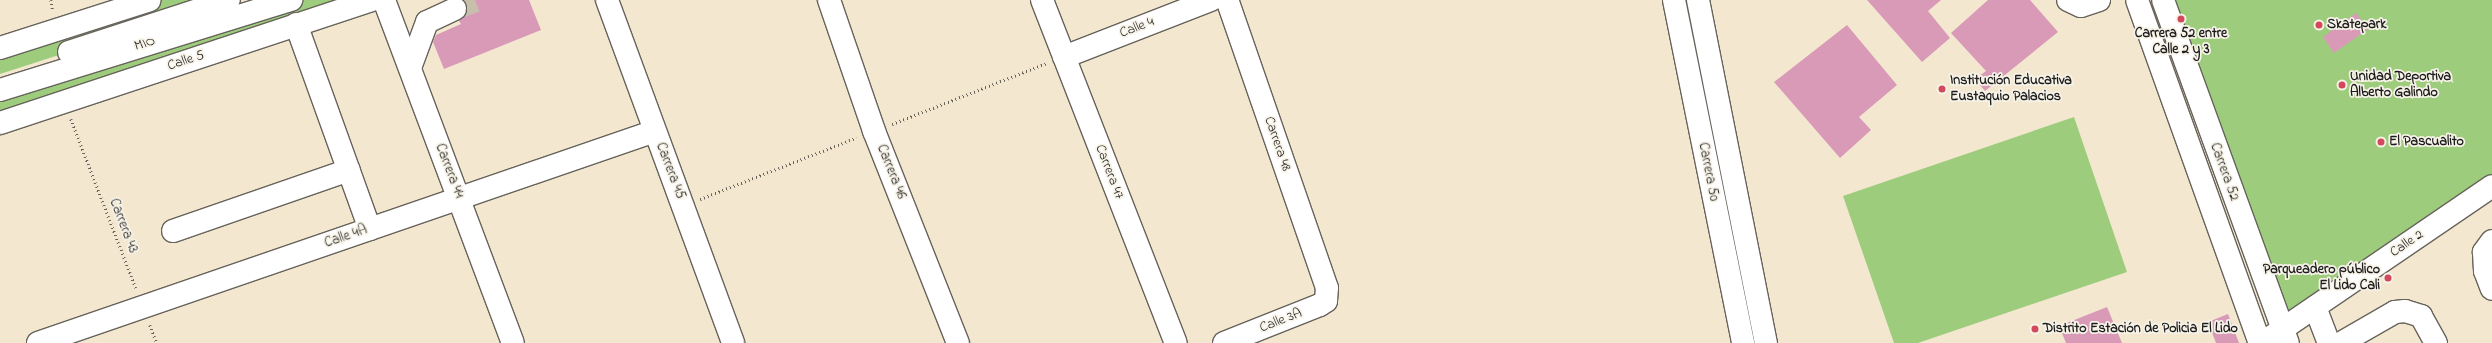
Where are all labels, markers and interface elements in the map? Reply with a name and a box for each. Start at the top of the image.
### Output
street label: Calle 4 [1117,14,1157,42]
marker: Carrera 52 entre Calle 2 y 3 [2176,14,2186,24]
place label: Skatepark [2327,17,2386,33]
marker: Skatepark [2314,20,2324,30]
place label: Carrera 52 entre Calle 2 y 3 [2135,26,2227,58]
street label: MIO [133,33,157,55]
street label: Calle 5 [165,47,207,75]
place label: Unidad Deportiva Alberto Galindo [2350,69,2451,102]
place label: Institución Educativa Eustaquio Palacios [1950,73,2072,106]
marker: Unidad Deportiva Alberto Galindo [2337,80,2347,90]
marker: Institución Educativa Eustaquio Palacios [1937,84,1947,94]
street label: Carrera 48 [1260,114,1294,174]
place label: El Pascualito [2389,134,2464,150]
marker: El Pascualito [2376,137,2386,147]
street label: Carrera 45 [652,140,688,202]
street label: Carrera 44 [431,141,467,201]
street label: Carrera 50 [1694,141,1722,203]
street label: Carrera 52 [2206,141,2242,203]
street label: Carrera 46 [872,142,910,202]
street label: Carrera 47 [1091,142,1127,202]
street label: Carrera 43 [105,196,141,256]
street label: Calle 4A [322,222,370,252]
street label: Calle 2 [2387,227,2427,261]
place label: Parqueadero público El Lido Cali [2263,262,2380,294]
marker: Parqueadero público El Lido Cali [2383,273,2393,283]
street label: Calle 3A [1257,305,1305,337]
place label: Distrito Estación de Policia El Lido [2043,321,2238,337]
marker: Distrito Estación de Policia El Lido [2030,324,2040,334]

